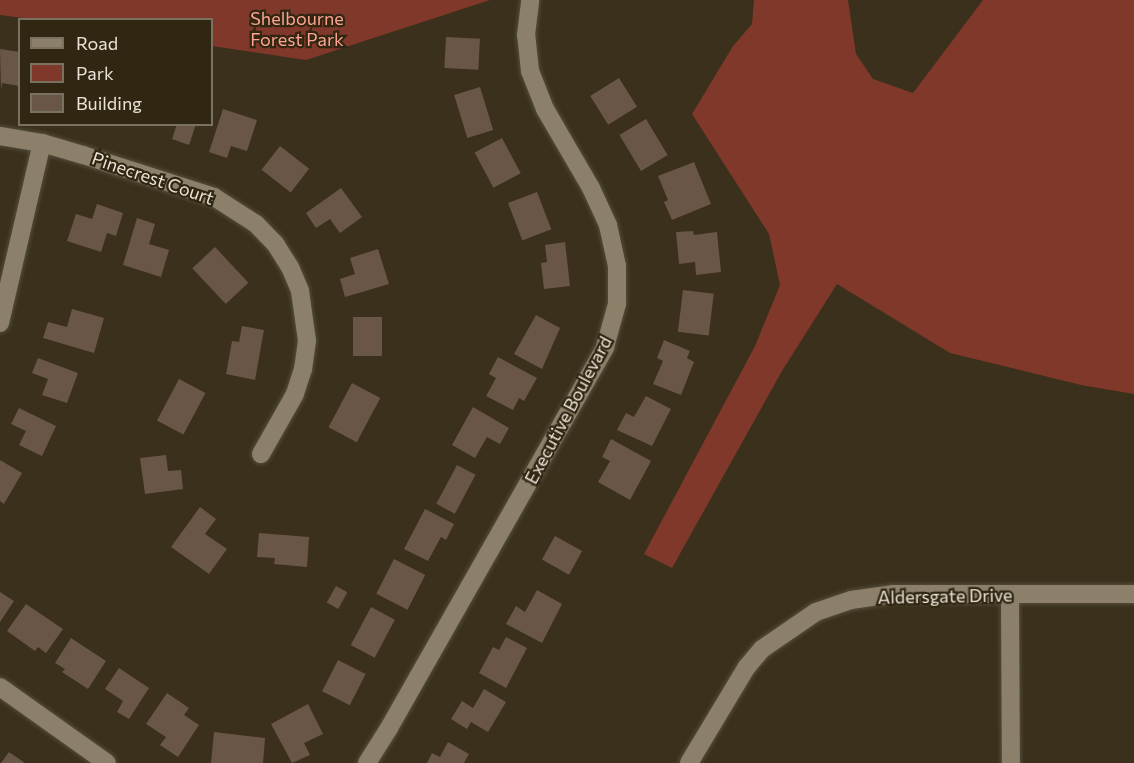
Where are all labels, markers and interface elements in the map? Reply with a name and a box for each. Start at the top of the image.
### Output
park label: Shelbourne Forest Park [250,8,344,50]
legend [18,18,213,126]
text: Road [76,32,118,54]
text: Park [76,62,114,84]
text: Building [76,92,142,114]
street label: Pinecrest Court [89,147,217,209]
street label: Executive Boulevard [520,332,616,488]
street label: Aldersgate Drive [877,584,1013,608]

